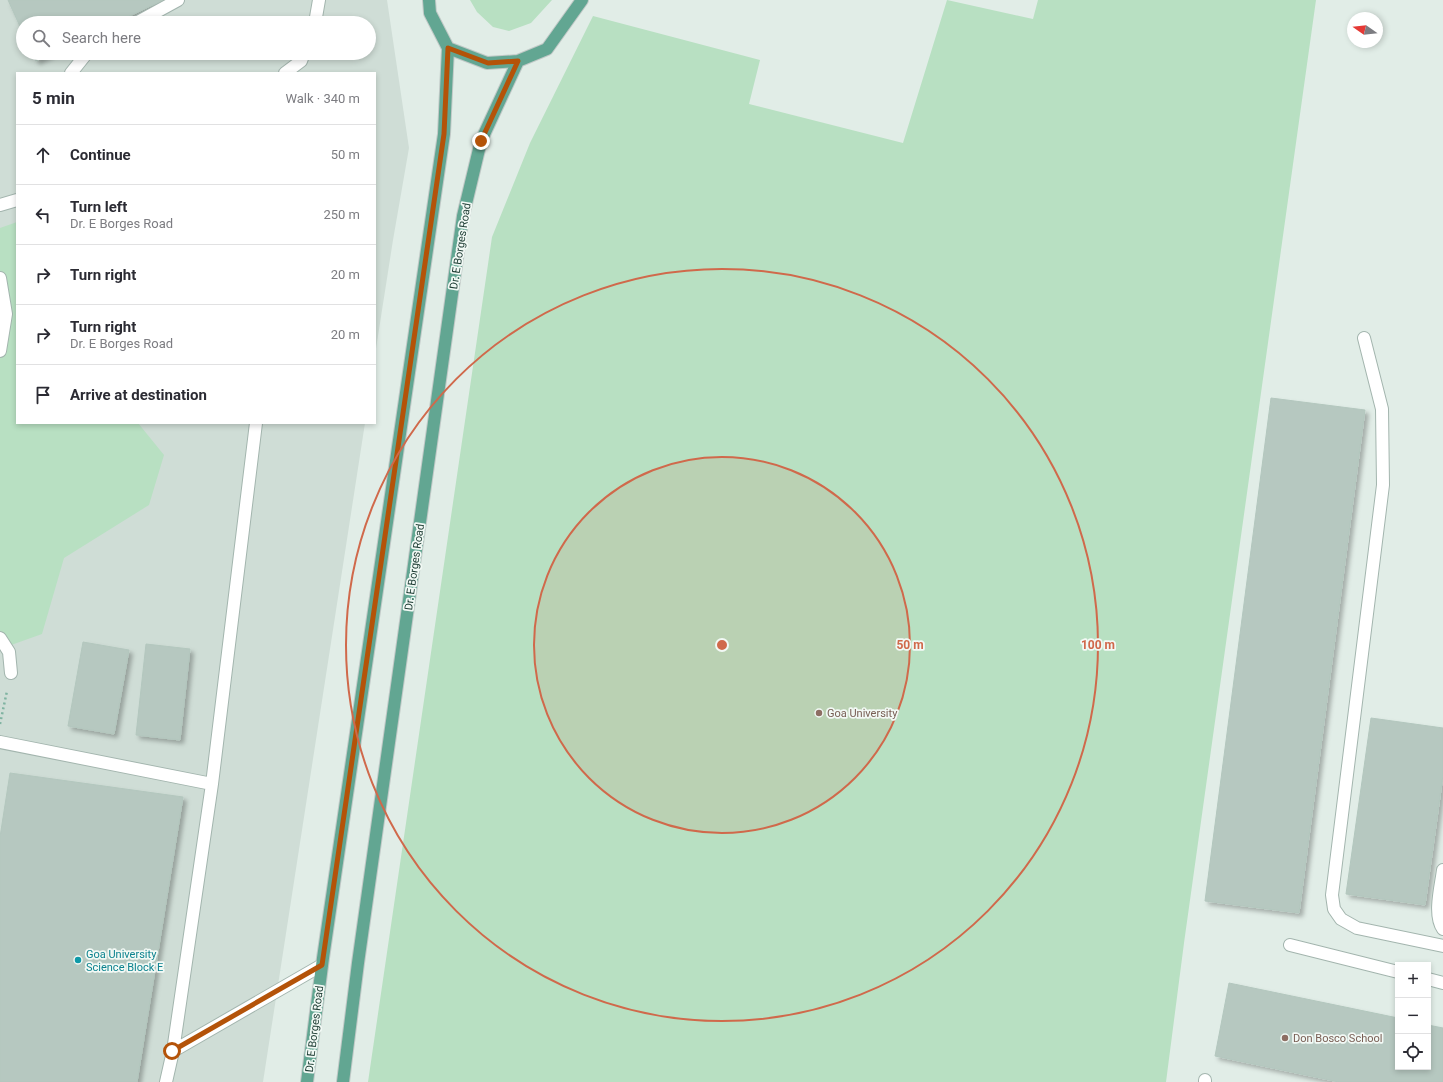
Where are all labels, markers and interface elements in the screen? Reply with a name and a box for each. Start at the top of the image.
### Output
north arrow [1347,12,1383,48]
search box [16,16,376,60]
icon: search [30,27,52,49]
text: Search here [62,29,141,47]
text: 5 min [32,88,75,108]
text: Walk · 340 m [285,91,360,106]
route end [472,132,490,150]
icon: ahead [32,144,54,166]
text: Continue [70,146,131,164]
text: 50 m [331,147,360,162]
text: Turn left [70,198,127,216]
street label: Dr. E Borges Road [447,202,474,290]
icon: left [32,204,54,226]
text: 250 m [323,207,360,222]
text: Dr. E Borges Road [70,216,173,231]
icon: right [32,264,54,286]
text: Turn right [70,266,136,284]
text: 20 m [331,267,360,282]
text: Turn right [70,318,136,336]
icon: right [32,324,54,346]
text: 20 m [331,327,360,342]
text: Dr. E Borges Road [70,336,173,351]
icon: arrive [32,384,54,406]
text: Arrive at destination [70,386,207,404]
street label: Dr. E Borges Road [402,523,427,611]
centre of rings [715,638,729,652]
text: 50 m [896,638,924,652]
text: 100 m [1081,638,1115,652]
place label: Goa University [827,707,898,720]
marker: Goa University [814,708,824,718]
place label: Goa University Science Block E [86,948,163,974]
marker: Goa University Science Block E [73,955,83,965]
map controls [1395,962,1431,1070]
button: + [1395,962,1431,998]
street label: Dr. E Borges Road [303,985,326,1073]
button: − [1395,998,1431,1034]
place label: Don Bosco School [1293,1032,1382,1045]
marker: Don Bosco School [1280,1033,1290,1043]
button: locate [1395,1034,1431,1070]
route start [163,1042,181,1060]

